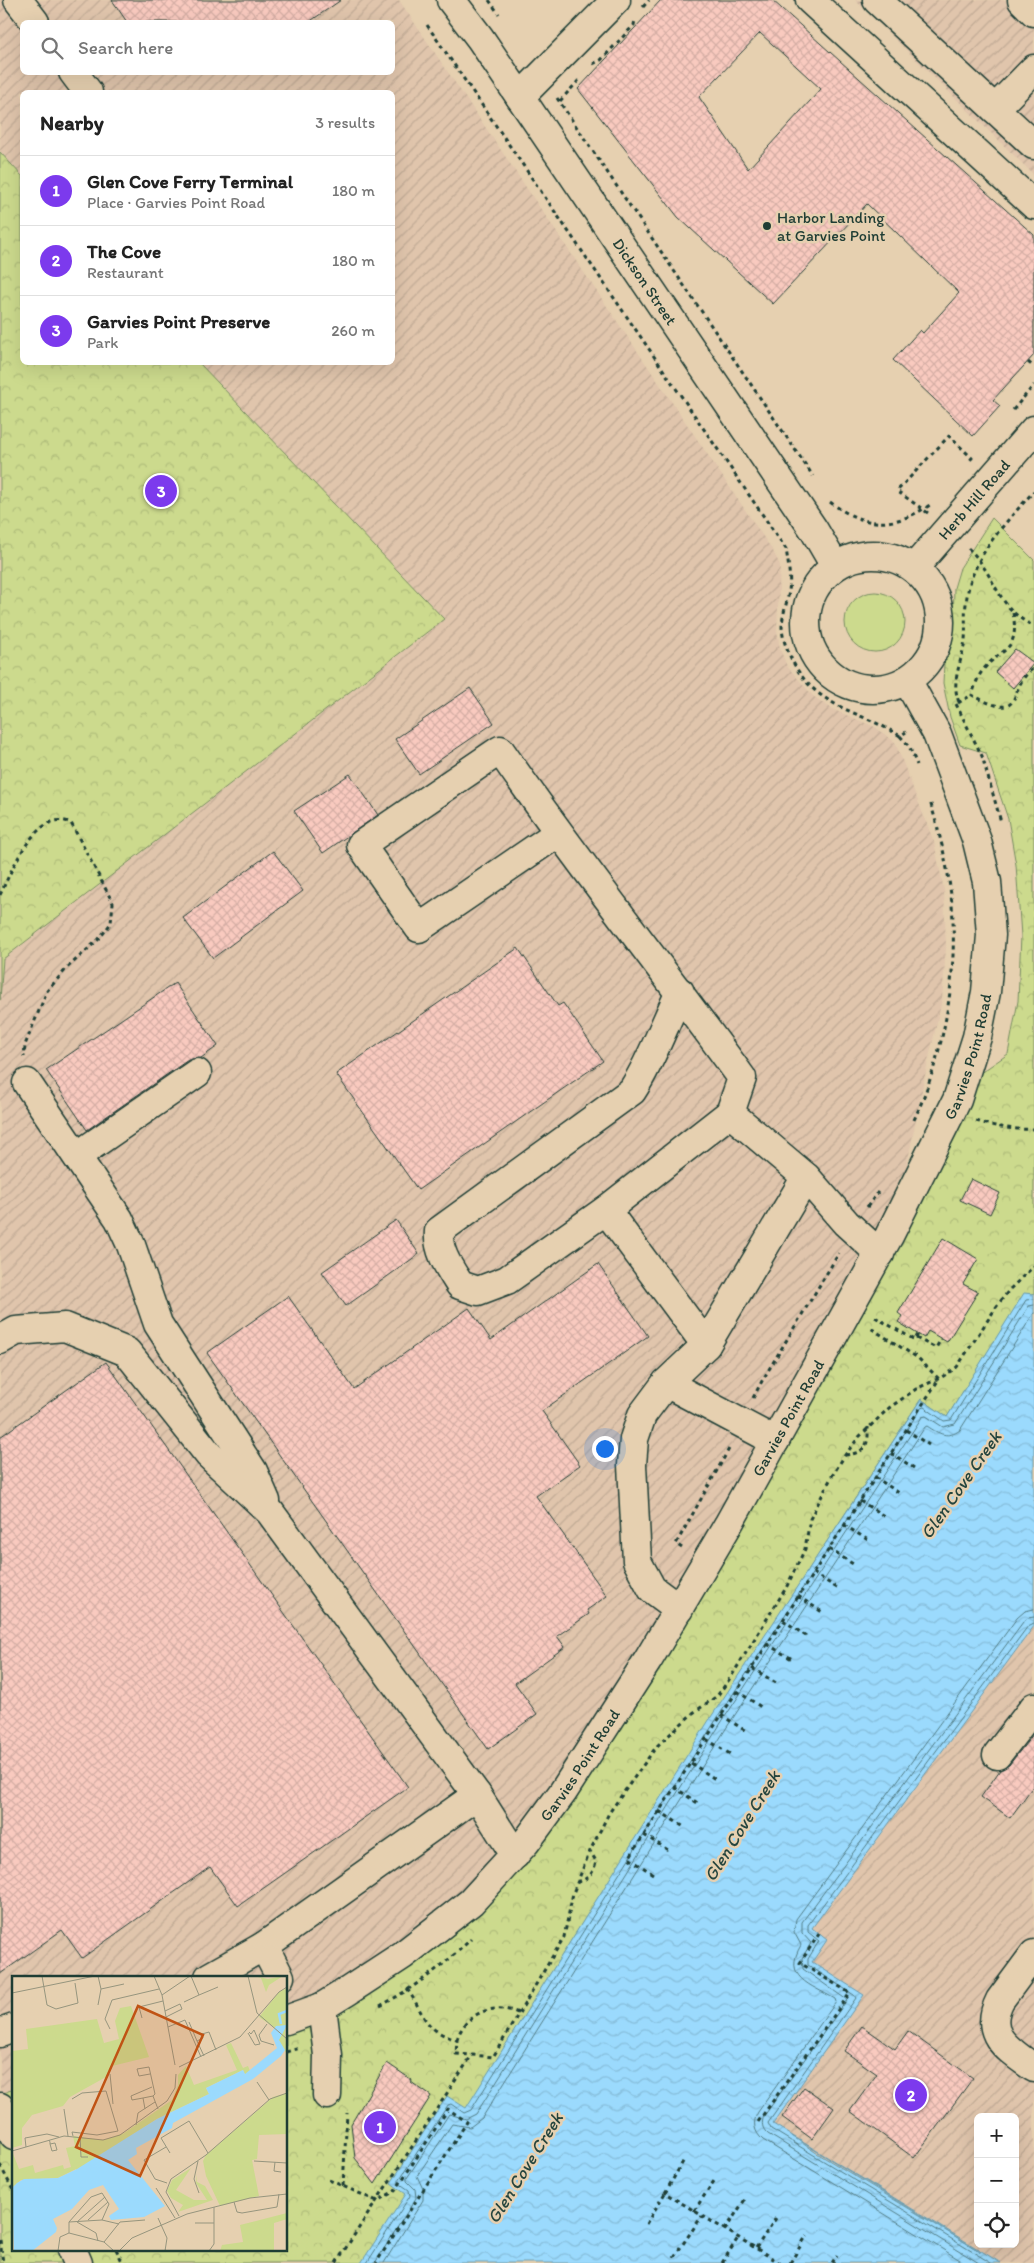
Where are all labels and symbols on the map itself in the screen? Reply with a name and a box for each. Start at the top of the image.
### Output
place label: Harbor Landing at Garvies Point [777,208,886,245]
marker: Harbor Landing at Garvies Point [761,220,773,232]
street label: Dickson Street [609,234,682,329]
street label: Herb Hill Road [934,455,1014,543]
pin: 3 [145,472,177,510]
street label: Garvies Point Road [939,992,995,1123]
street label: Garvies Point Road [748,1356,828,1479]
water label: Glen Cove Creek [916,1425,1007,1543]
your location [592,1436,618,1462]
street label: Garvies Point Road [535,1705,624,1825]
water label: Glen Cove Creek [699,1765,786,1885]
inset map [12,1976,288,2250]
pin: 2 [895,2076,927,2114]
water label: Glen Cove Creek [482,2107,569,2227]
pin: 1 [364,2108,396,2146]

